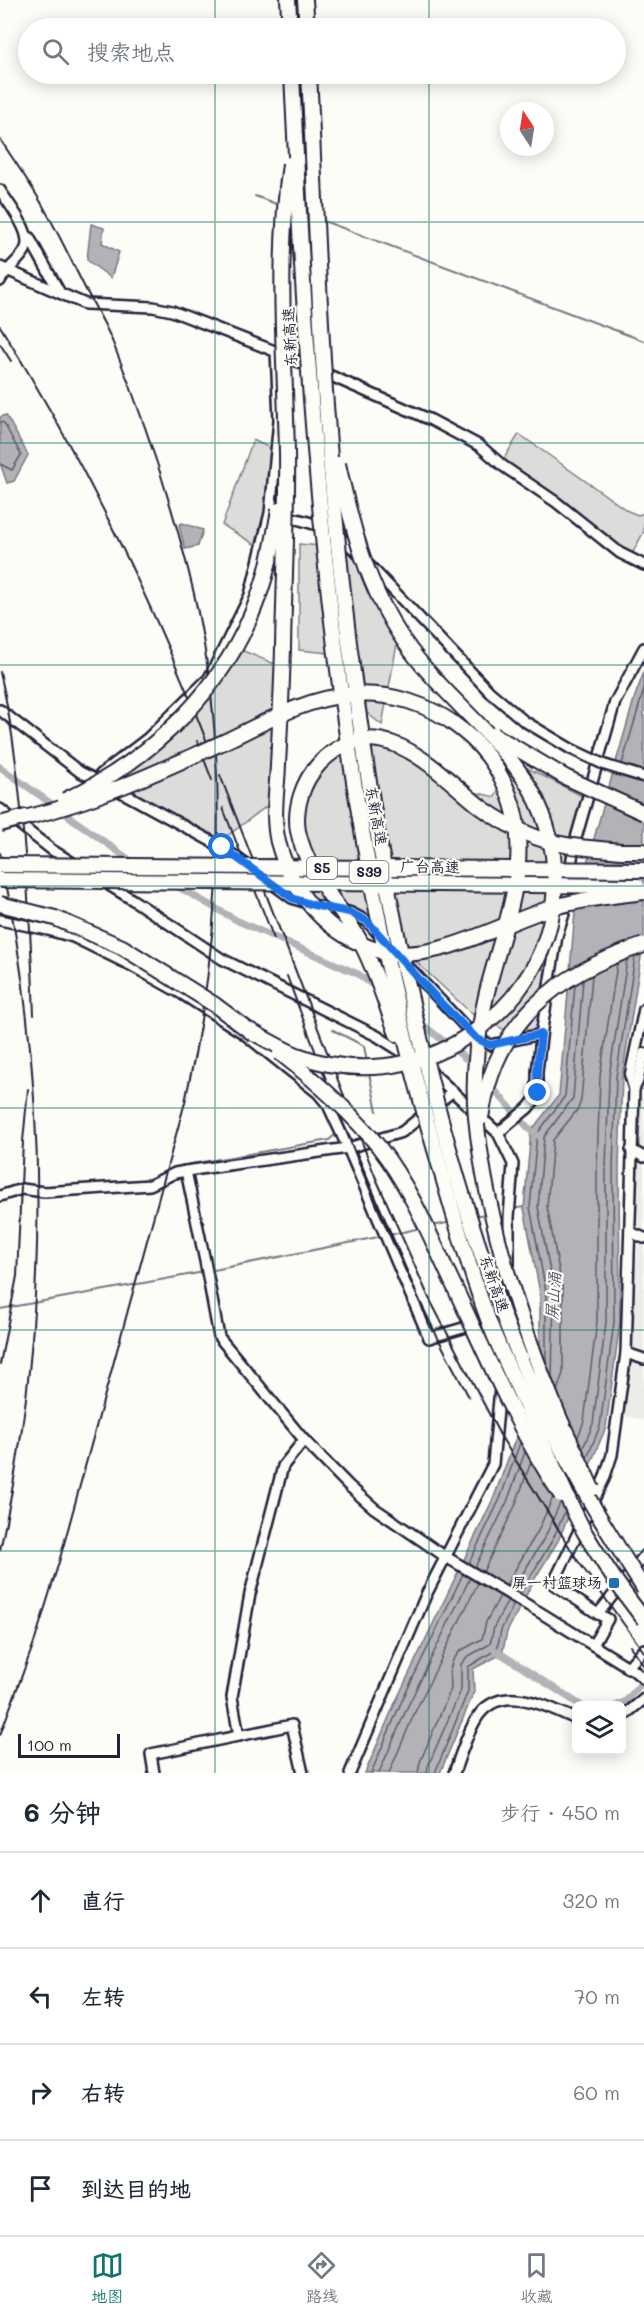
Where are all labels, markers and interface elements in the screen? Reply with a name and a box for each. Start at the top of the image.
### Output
search box [18,18,626,84]
icon: search [39,35,72,68]
text: 搜索地点 [87,37,175,66]
north arrow [500,102,554,156]
street label: 东新高速 [277,307,301,368]
street label: 东新高速 [362,785,392,847]
route start [208,833,234,859]
street label: 广台高速 [400,855,460,877]
road number: S5 [307,857,337,879]
road number: S39 [350,861,388,883]
route end [524,1079,550,1105]
street label: 东新高速 [476,1252,514,1315]
water label: 屏山涌 [540,1270,565,1321]
place label: 屏一村篮球场 [512,1572,602,1592]
marker: 屏一村篮球场 [607,1576,621,1590]
map controls [572,1701,626,1755]
button: layers [572,1701,626,1755]
scale bar [18,1731,120,1758]
text: 100 m [27,1734,72,1755]
text: 6 分钟 [24,1795,101,1829]
text: 步行 · 450 m [500,1799,620,1825]
icon: ahead [24,1884,57,1917]
text: 直行 [81,1886,125,1915]
text: 320 m [562,1887,620,1913]
icon: left [24,1980,57,2013]
text: 左转 [81,1982,125,2011]
text: 70 m [574,1983,620,2009]
icon: right [24,2076,57,2109]
text: 右转 [81,2078,125,2107]
text: 60 m [573,2079,620,2105]
icon: arrive [24,2172,57,2205]
text: 到达目的地 [81,2174,191,2203]
tab: 地图 [91,2249,124,2307]
tab: 路线 [305,2249,338,2307]
tab: 收藏 [520,2249,553,2307]

